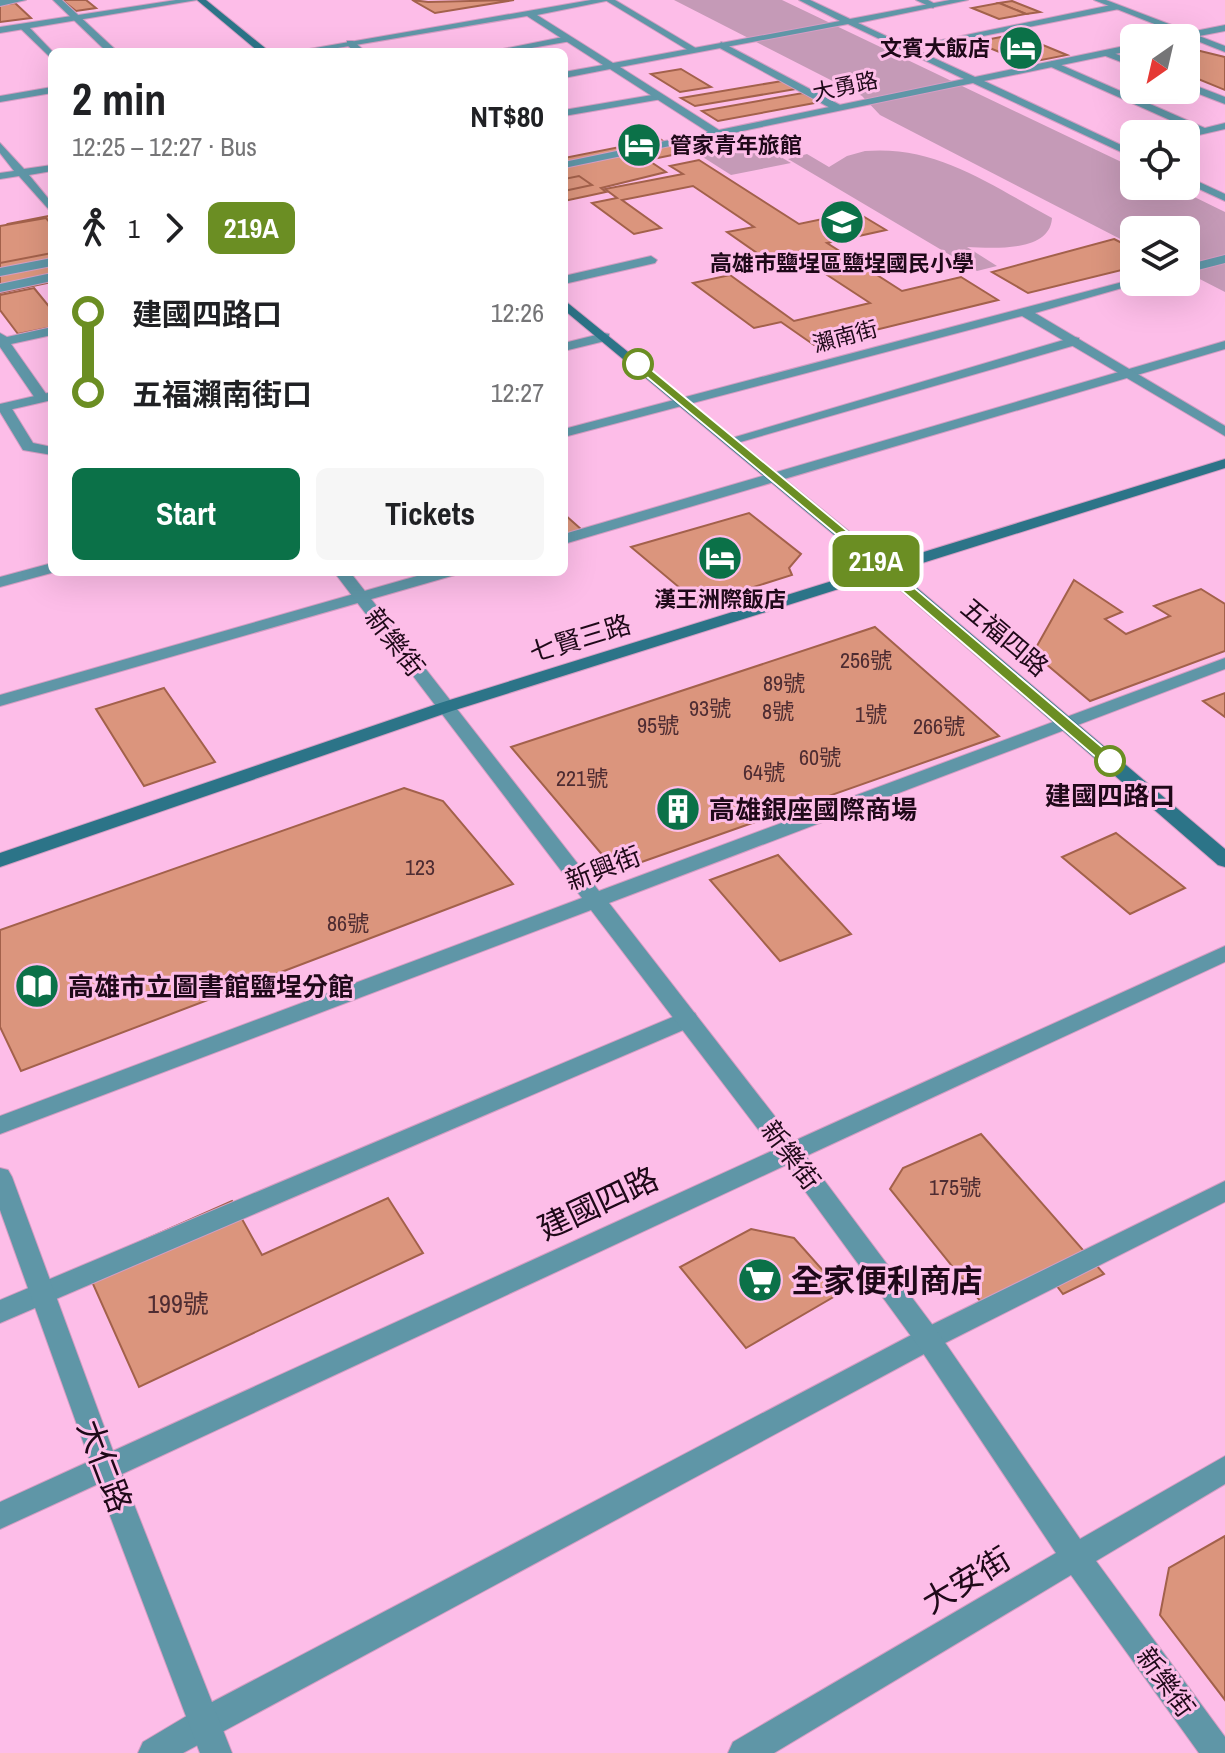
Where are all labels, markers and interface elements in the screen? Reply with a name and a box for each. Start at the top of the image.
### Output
hotel icon: 文賓大飯店 [997,24,1045,72]
north arrow [1120,24,1200,104]
map controls [1120,24,1200,296]
place label: 文賓大飯店 [880,33,990,63]
street label: 大勇路 [810,64,880,108]
text: 2 min [72,69,166,129]
text: NT$80 [470,96,544,136]
button: locate [1120,120,1200,200]
hotel icon: 管家青年旅館 [615,121,663,169]
text: 12:25 – 12:27 · Bus [72,129,257,164]
place label: 管家青年旅館 [670,130,802,160]
school or university icon: 高雄市鹽埕區鹽埕國民小學 [818,198,866,246]
icon: walk [72,206,116,250]
icon: forward [152,206,196,250]
text: 219A [224,209,279,247]
text: 1 [128,211,140,246]
button: layers [1120,216,1200,296]
place label: 高雄市鹽埕區鹽埕國民小學 [710,248,974,278]
text: 建國四路口 [132,294,282,334]
text: 12:26 [491,295,544,330]
street label: 瀨南街 [809,313,881,359]
unlabelled marker [623,349,653,379]
text: 五福瀨南街口 [132,374,312,414]
text: 12:27 [491,375,544,410]
button: Start [72,468,300,560]
button: Tickets [316,468,544,560]
hotel icon: 漢王洲際飯店 [696,534,744,582]
line badge: 219A [820,535,932,587]
text: 219A [849,542,903,580]
place label: 漢王洲際飯店 [654,584,786,614]
street label: 五福四路 [954,590,1056,684]
street label: 新樂街 [357,600,433,684]
street label: 七賢三路 [525,606,635,670]
house number: 256號 [840,645,892,675]
house number: 89號 [763,668,805,698]
house number: 93號 [689,693,731,723]
house number: 8號 [762,696,794,726]
house number: 1號 [855,699,887,729]
house number: 95號 [637,710,679,740]
house number: 266號 [913,711,965,741]
house number: 60號 [799,742,841,772]
marker: 建國四路口 [1095,746,1125,776]
house number: 64號 [743,757,785,787]
house number: 221號 [556,763,608,793]
place label: 建國四路口 [1045,778,1175,813]
building icon: 高雄銀座國際商場 [654,785,702,833]
place label: 高雄銀座國際商場 [709,792,917,827]
street label: 新興街 [560,838,646,898]
house number: 123 [405,852,435,882]
house number: 86號 [327,908,369,938]
library icon: 高雄市立圖書館鹽埕分館 [13,962,61,1010]
place label: 高雄市立圖書館鹽埕分館 [68,969,354,1004]
street label: 新樂街 [754,1113,828,1197]
street label: 建國四路 [531,1156,665,1250]
house number: 175號 [929,1172,981,1202]
supermarket icon: 全家便利商店 [736,1256,784,1304]
place label: 全家便利商店 [791,1259,983,1302]
house number: 199號 [147,1286,209,1321]
street label: 大仁路 [68,1413,142,1519]
street label: 大安街 [914,1537,1018,1623]
street label: 新樂街 [1129,1640,1203,1724]

